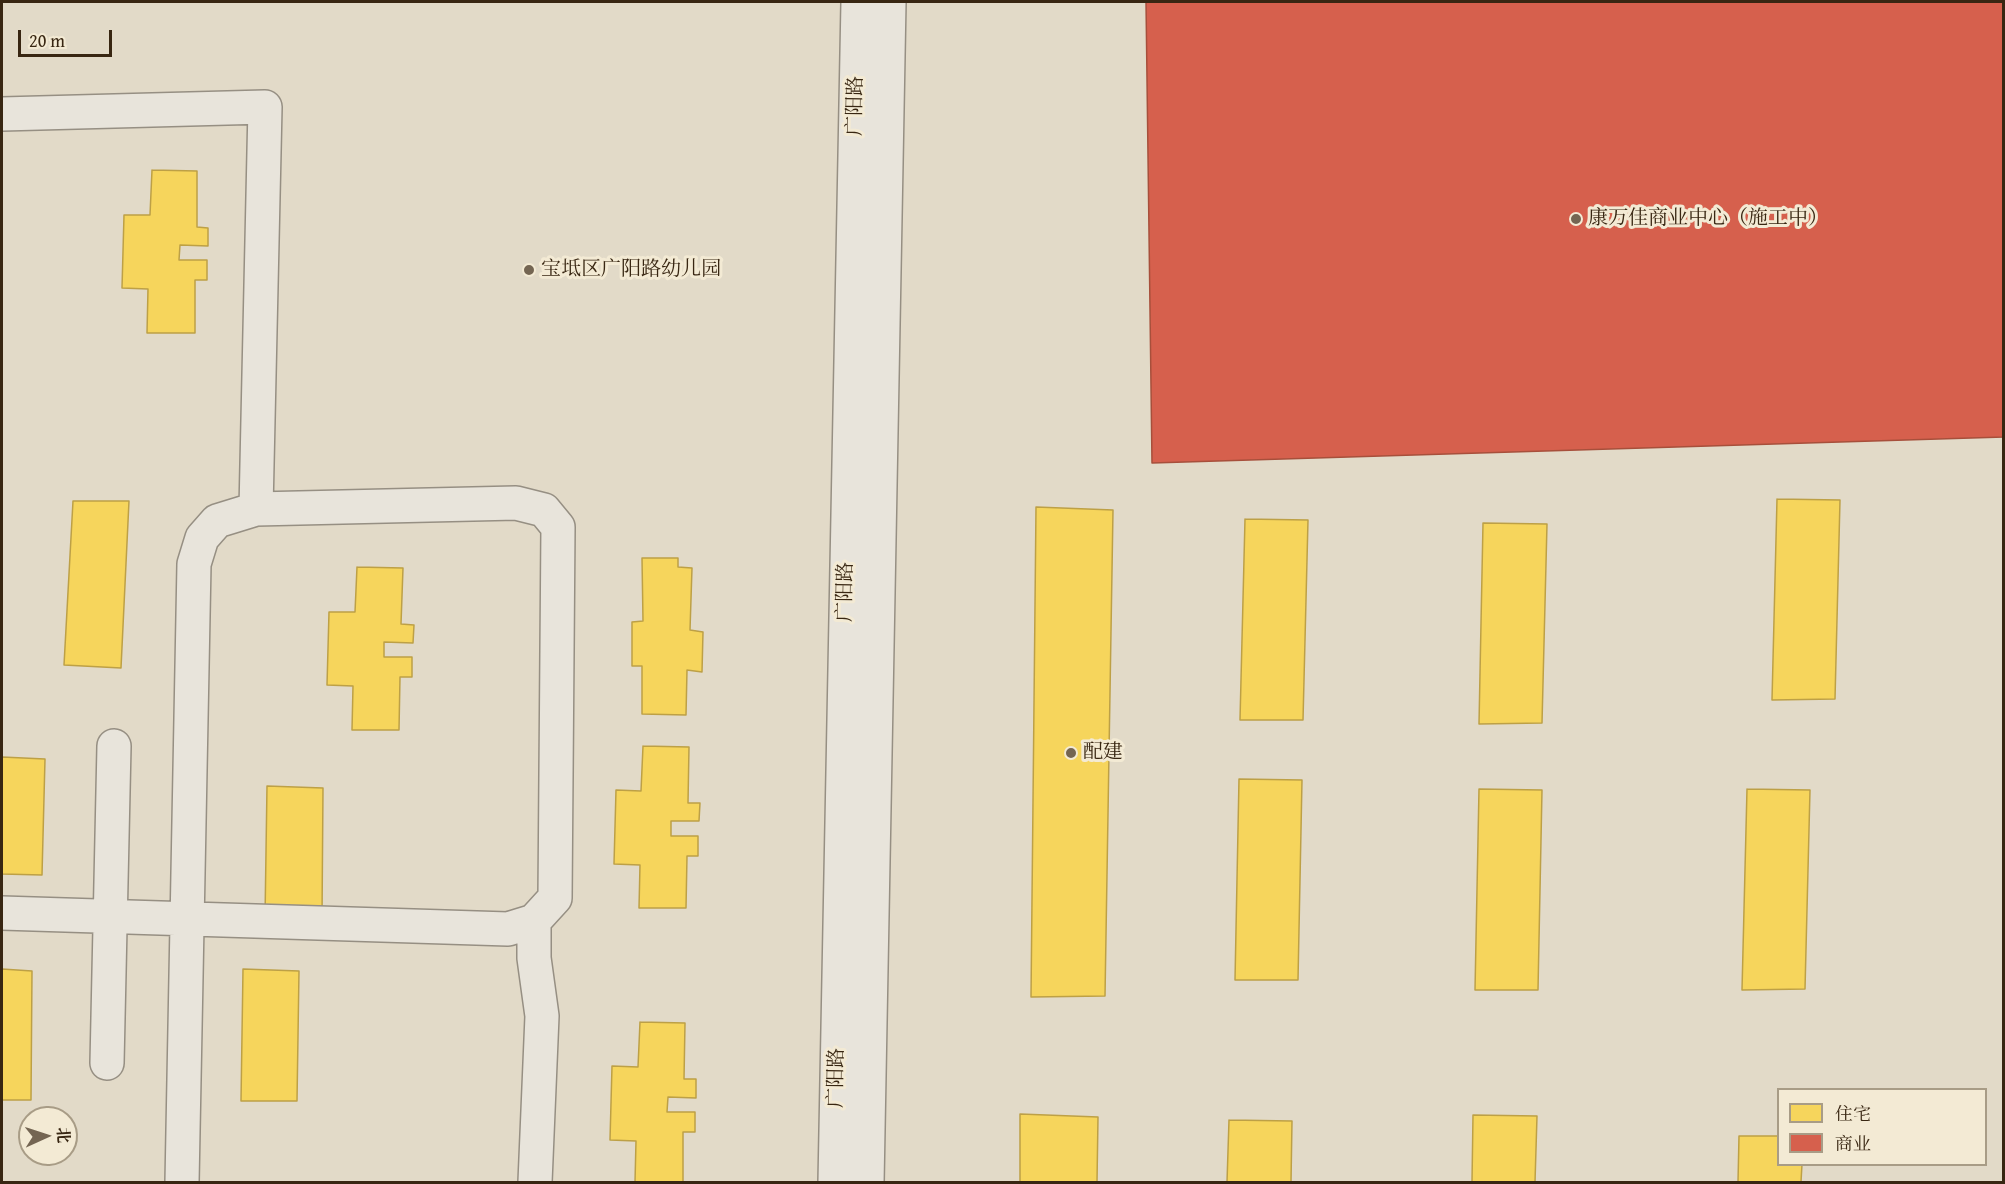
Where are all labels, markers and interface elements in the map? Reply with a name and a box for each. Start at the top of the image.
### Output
scale bar [21,18,116,56]
text: 20 m [29,27,65,54]
street label: 广阳路 [843,76,869,136]
place label: 康万佳商业中心（施工中） [1588,207,1828,231]
marker: 康万佳商业中心（施工中） [1569,212,1583,226]
place label: 宝坻区广阳路幼儿园 [541,258,721,282]
marker: 宝坻区广阳路幼儿园 [522,263,536,277]
street label: 广阳路 [833,562,859,622]
place label: 配建 [1083,741,1123,765]
marker: 配建 [1064,746,1078,760]
street label: 广阳路 [824,1048,850,1108]
legend [1777,1088,1987,1166]
text: 住宅 [1835,1100,1871,1127]
north arrow [18,1106,78,1166]
text: 北 [52,1127,76,1144]
text: 商业 [1835,1130,1871,1157]

